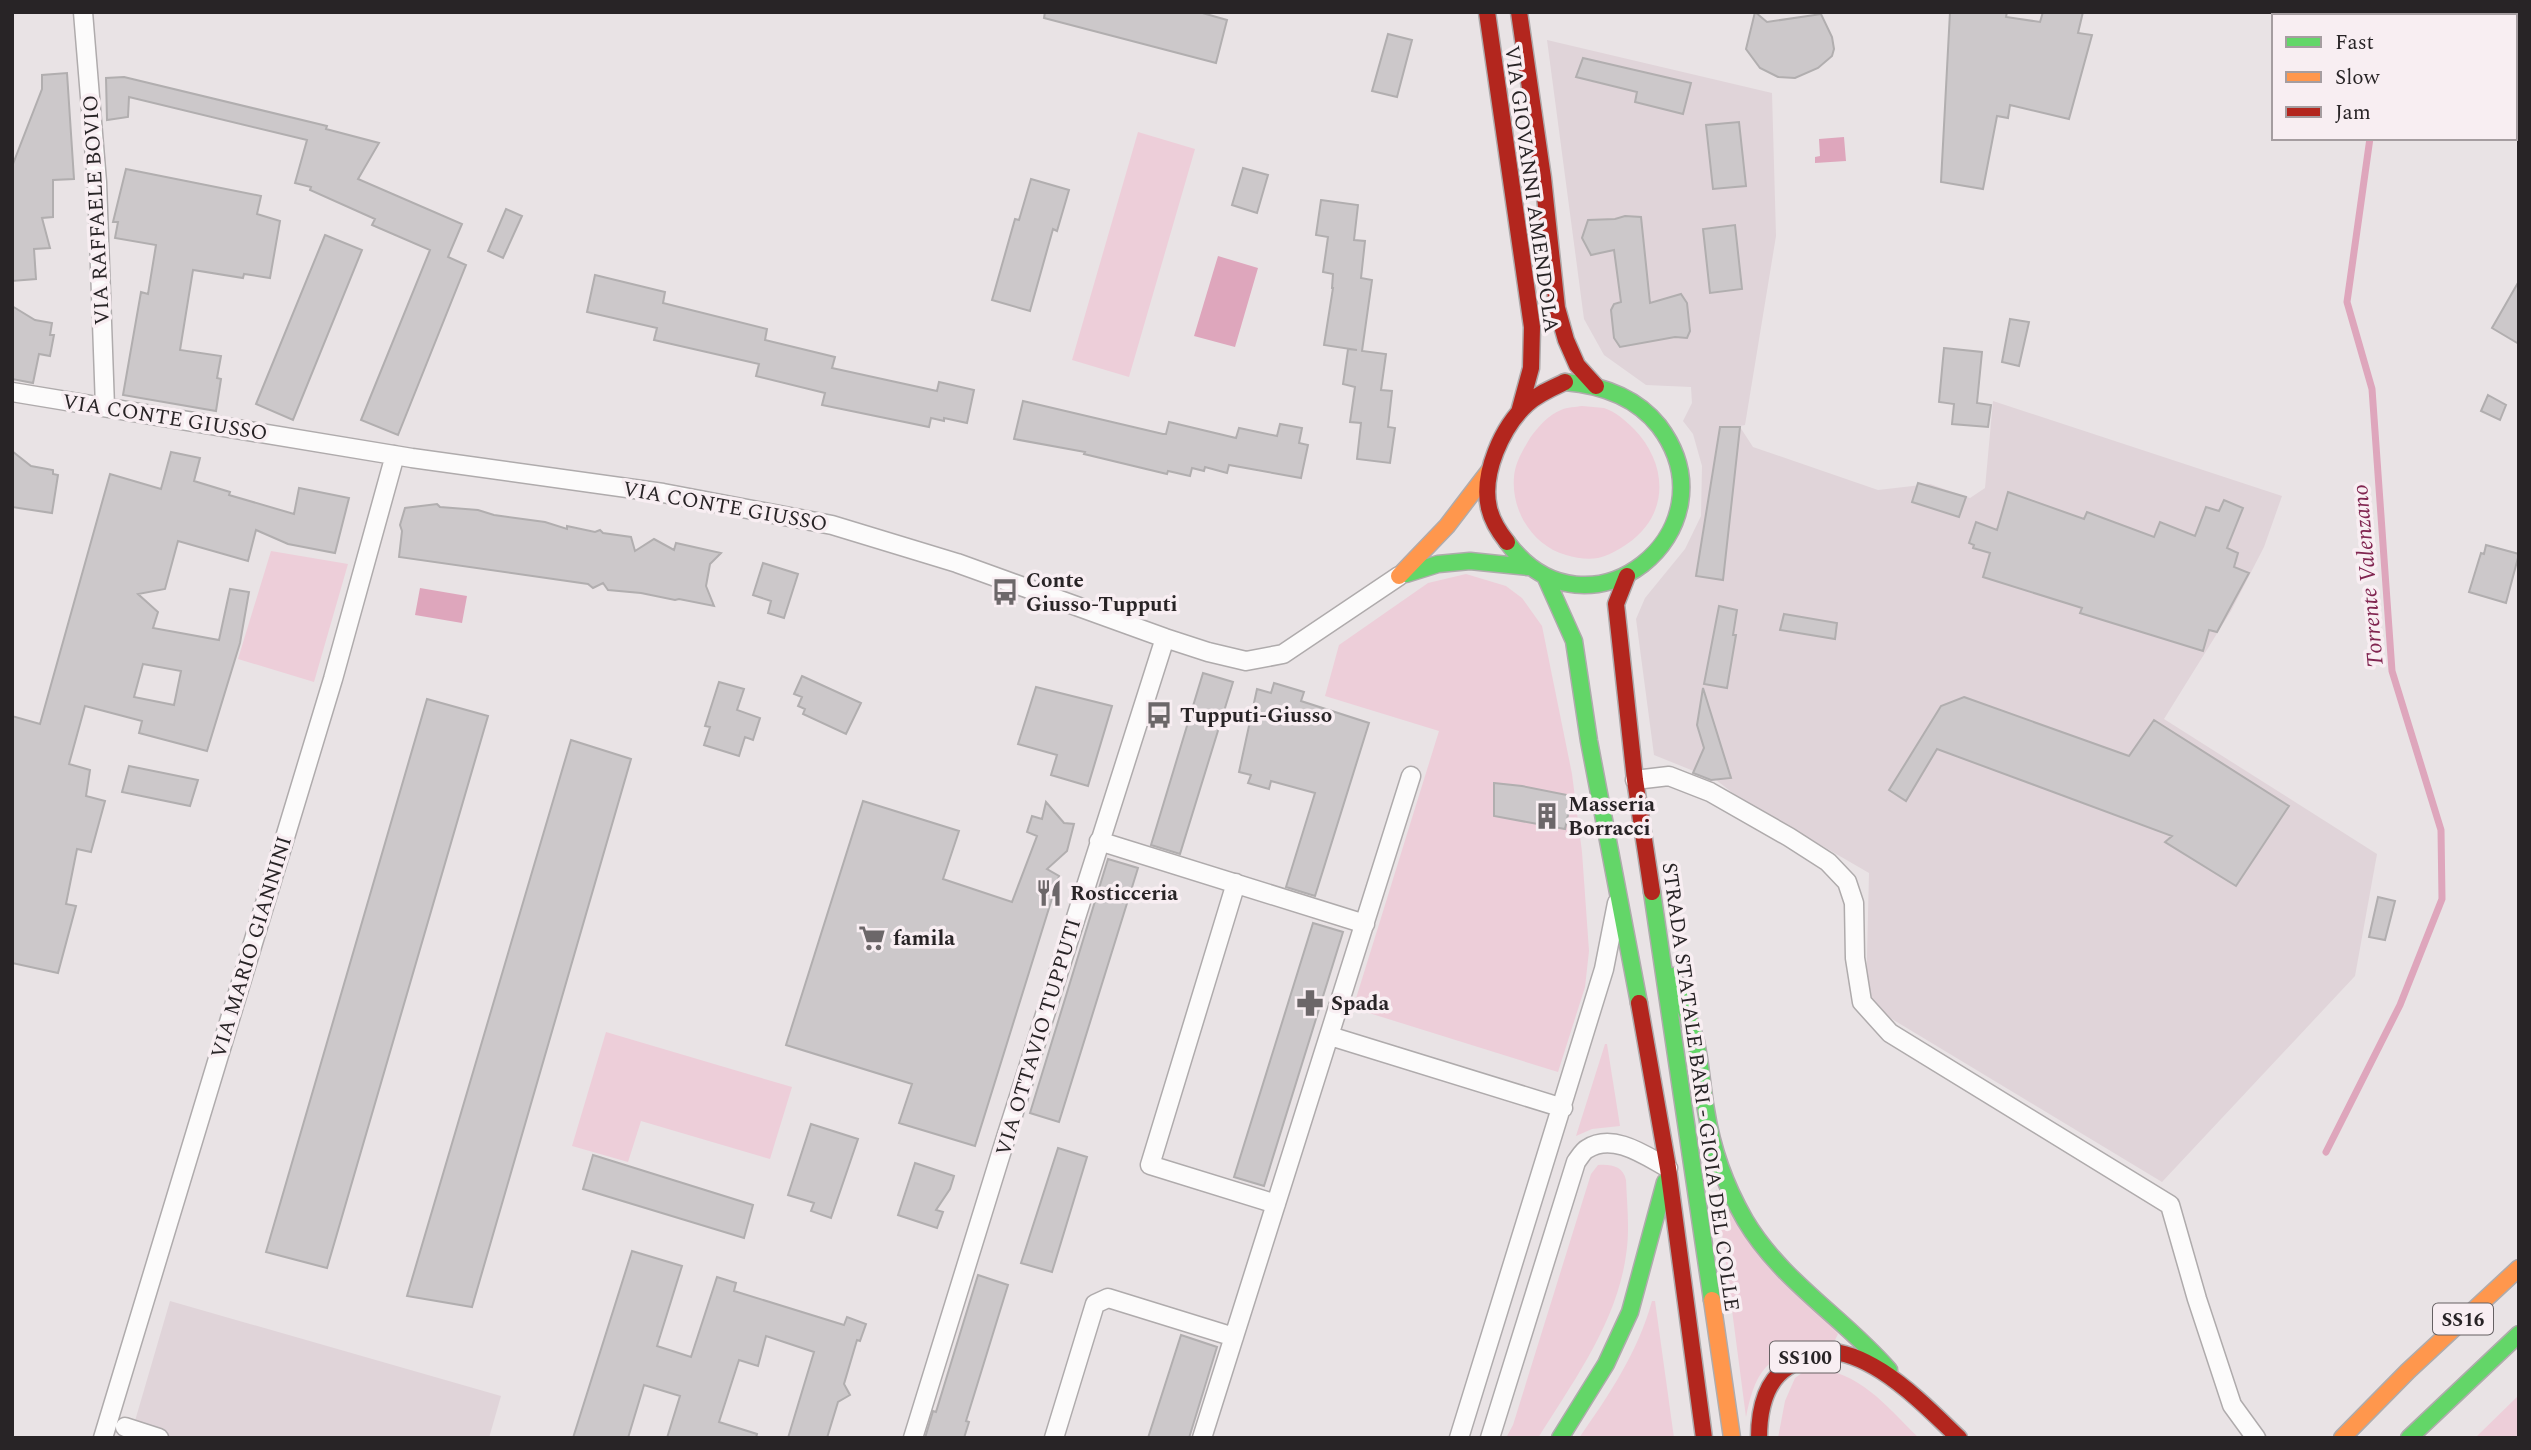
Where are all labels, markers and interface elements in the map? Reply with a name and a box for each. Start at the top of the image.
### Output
legend [2272,14,2517,140]
text: Fast [2335,27,2374,59]
street label: VIA GIOVANNI AMENDOLA [1495,43,1567,335]
text: Slow [2335,62,2381,94]
street label: VIA RAFFAELE BOVIO [75,94,119,326]
text: Jam [2335,97,2371,129]
street label: VIA CONTE GIUSSO [60,386,270,450]
street label: VIA CONTE GIUSSO [620,473,830,541]
water label: Torrente Valenzano [2343,483,2394,669]
place label: Conte Giusso-Tupputi [1026,565,1178,621]
bus stop icon: Conte Giusso-Tupputi [990,577,1020,607]
bus stop icon: Tupputi-Giusso [1144,700,1174,730]
place label: Tupputi-Giusso [1180,700,1332,732]
place label: Masseria Borracci [1568,789,1655,845]
building icon: Masseria Borracci [1532,801,1562,831]
street label: VIA MARIO GIANNINI [203,832,301,1062]
street label: STRADA STATALE BARI - GIOIA DEL COLLE [1653,861,1747,1314]
restaurant icon: Rosticceria [1034,878,1064,908]
place label: Rosticceria [1070,878,1178,910]
street label: VIA OTTAVIO TUPPUTI [988,915,1090,1160]
supermarket icon: famila [857,923,887,953]
place label: famila [893,923,955,955]
pharmacy icon: Spada [1295,988,1325,1018]
place label: Spada [1331,988,1389,1020]
road number: SS16 [2433,1303,2493,1334]
road number: SS100 [1770,1342,1840,1372]

